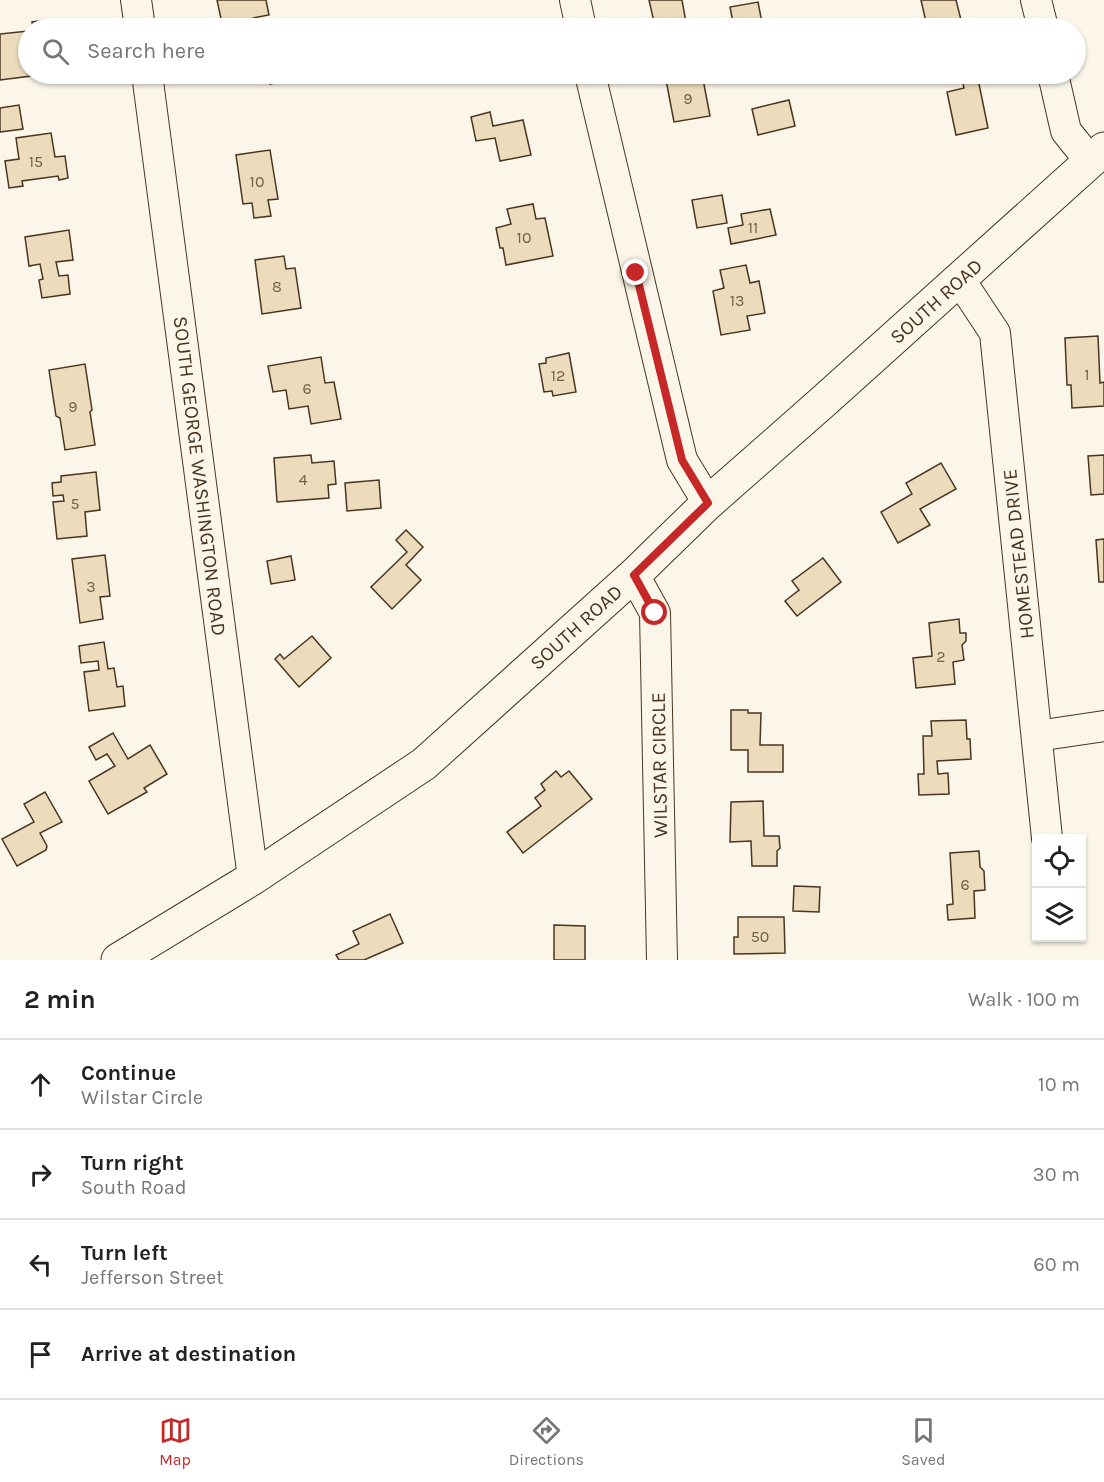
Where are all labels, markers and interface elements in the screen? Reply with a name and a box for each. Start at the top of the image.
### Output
search box [18,18,1086,84]
icon: search [39,35,72,68]
text: Search here [87,38,205,64]
house number: 9 [683,89,693,108]
house number: 15 [29,152,43,171]
house number: 10 [250,172,264,191]
house number: 11 [748,218,758,237]
house number: 10 [517,228,531,247]
street label: SOUTH ROAD [886,254,987,349]
route end [622,259,648,285]
house number: 8 [272,277,282,296]
house number: 13 [730,291,744,310]
street label: SOUTH GEORGE WASHINGTON ROAD [168,315,231,637]
house number: 1 [1084,365,1090,384]
house number: 12 [551,366,565,385]
house number: 6 [302,379,312,398]
house number: 9 [68,397,78,416]
street label: HOMESTEAD DRIVE [998,468,1039,640]
house number: 4 [299,470,308,489]
house number: 5 [70,494,80,513]
house number: 3 [86,577,96,596]
street label: SOUTH ROAD [526,580,627,675]
route start [641,599,667,625]
house number: 2 [936,647,946,666]
street label: WILSTAR CIRCLE [647,692,672,838]
map controls [1032,834,1086,942]
button: locate [1032,834,1086,888]
house number: 6 [960,875,970,894]
button: layers [1032,888,1086,942]
house number: 50 [751,927,769,946]
text: 2 min [24,984,96,1015]
text: Walk · 100 m [968,988,1080,1011]
text: Continue [81,1060,176,1086]
icon: ahead [24,1068,57,1101]
text: 10 m [1038,1073,1080,1096]
text: Wilstar Circle [81,1086,203,1109]
text: Turn right [81,1150,184,1176]
icon: right [24,1158,57,1191]
text: 30 m [1033,1163,1080,1186]
text: South Road [81,1176,187,1199]
text: Turn left [81,1240,168,1266]
icon: left [24,1248,57,1281]
text: 60 m [1033,1253,1080,1276]
text: Jefferson Street [81,1266,224,1289]
icon: arrive [24,1338,57,1371]
text: Arrive at destination [81,1341,296,1367]
tab: Map [159,1414,192,1469]
tab: Directions [509,1414,584,1469]
tab: Saved [901,1414,945,1469]

